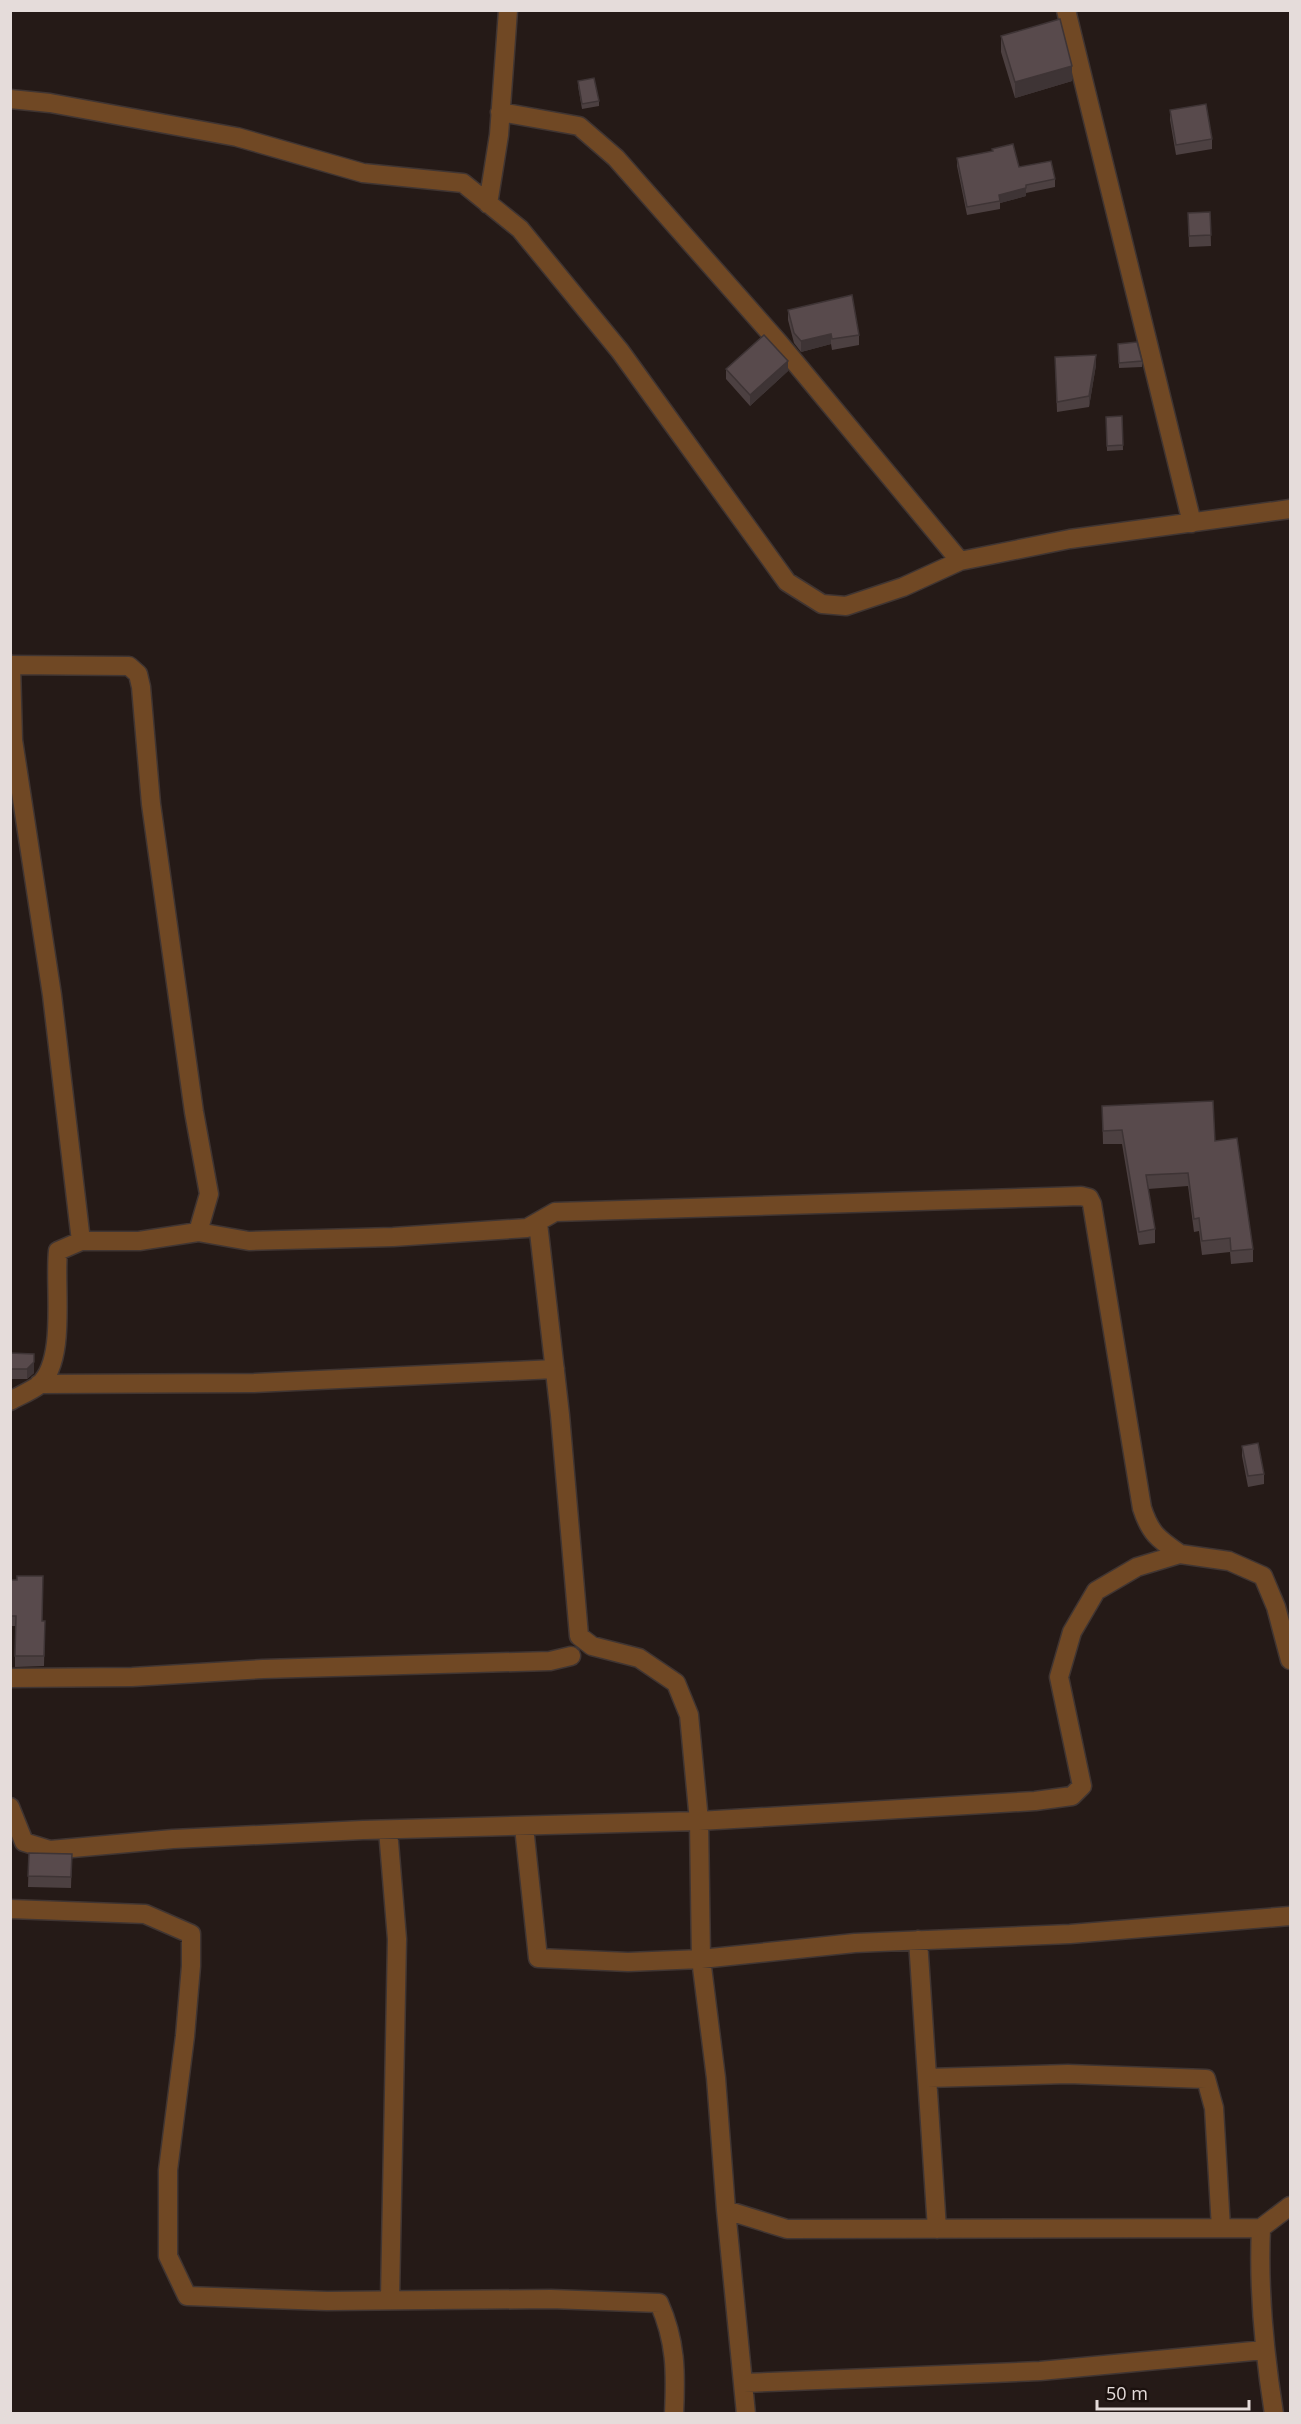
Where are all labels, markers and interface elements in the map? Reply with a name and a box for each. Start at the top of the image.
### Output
scale bar [1097,2373,1248,2411]
text: 50 m [1106,2381,1148,2405]

